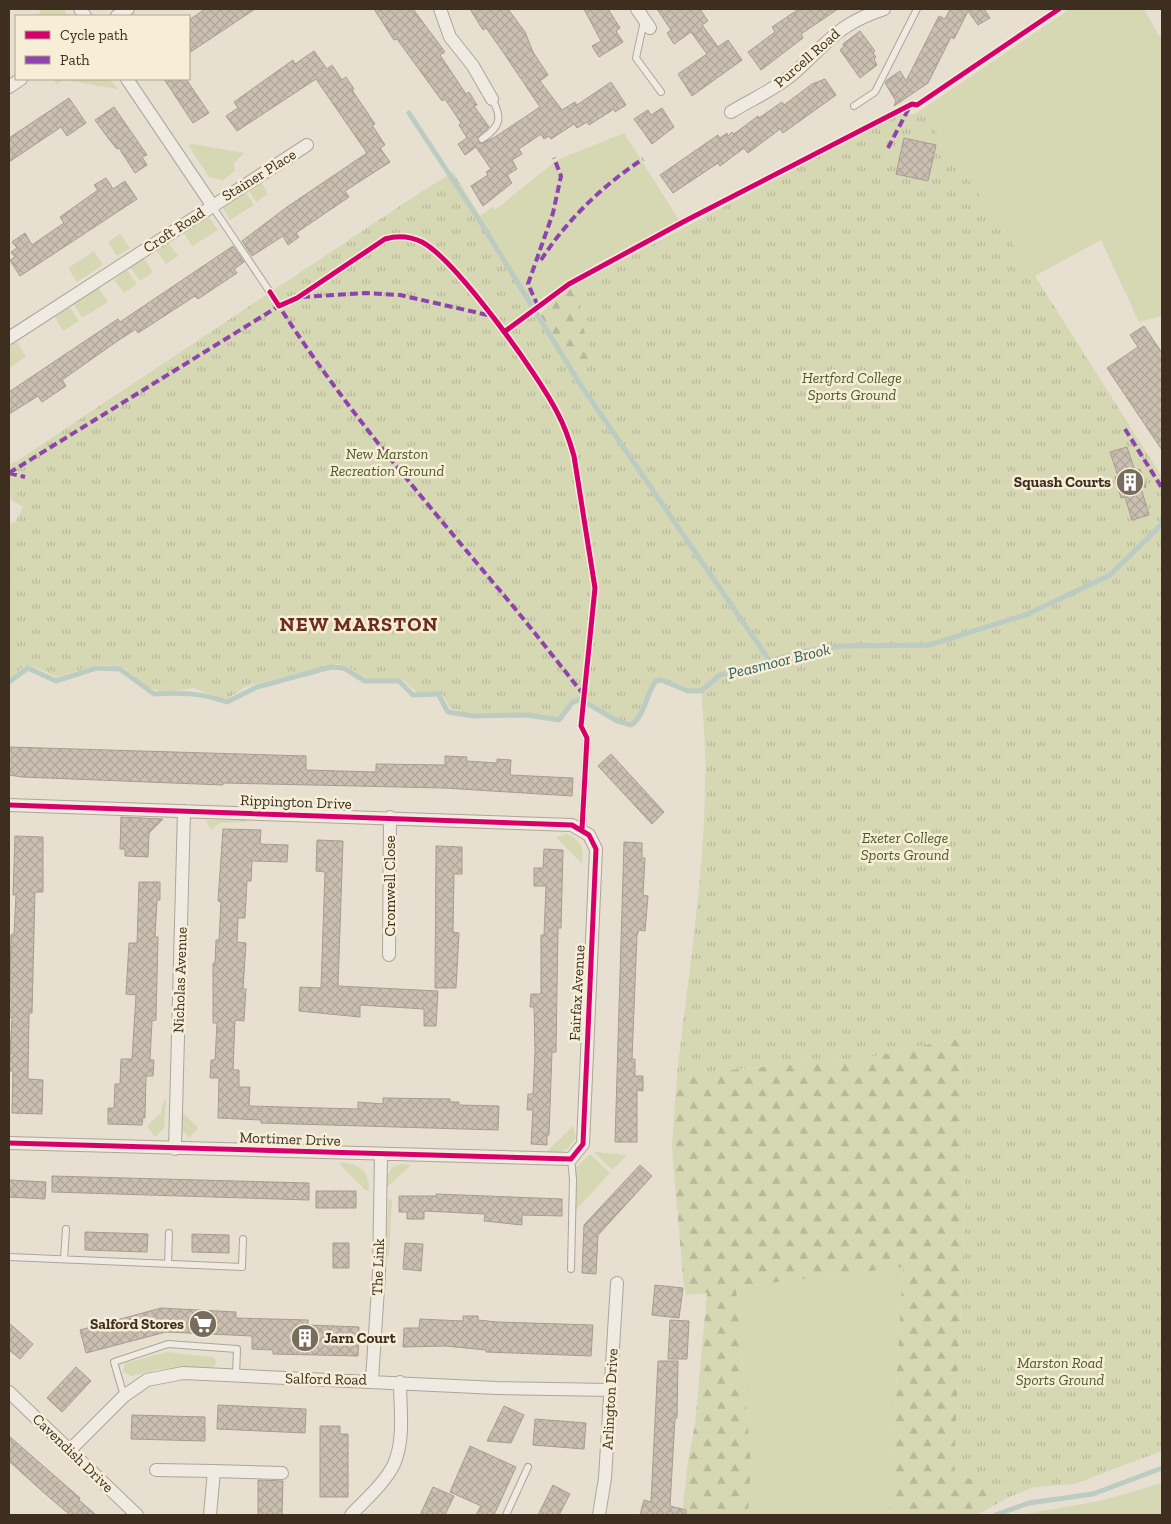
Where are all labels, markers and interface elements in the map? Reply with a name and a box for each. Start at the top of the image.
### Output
legend [15,15,190,80]
street label: Purcell Road [771,24,844,91]
text: Cycle path [60,26,129,44]
text: Path [60,51,90,69]
street label: Stainer Place [219,145,299,205]
street label: Croft Road [140,203,209,257]
park label: Hertford College Sports Ground [802,369,902,404]
park label: New Marston Recreation Ground [330,445,444,480]
building icon: Squash Courts [1115,467,1145,497]
place label: Squash Courts [1014,473,1111,491]
district label: NEW MARSTON [280,612,438,636]
water label: Peasmoor Brook [726,639,832,683]
street label: Rippington Drive [240,791,352,813]
park label: Exeter College Sports Ground [861,829,950,864]
street label: Cromwell Close [381,835,399,937]
street label: Nicholas Avenue [169,927,191,1033]
street label: Fairfax Avenue [565,945,589,1041]
street label: Mortimer Drive [239,1128,341,1150]
street label: The Link [368,1238,388,1296]
supermarket icon: Salford Stores [188,1309,218,1339]
place label: Salford Stores [90,1315,184,1333]
building icon: Jarn Court [290,1323,320,1353]
place label: Jarn Court [324,1329,397,1347]
street label: Arlington Drive [598,1348,622,1450]
park label: Marston Road Sports Ground [1016,1354,1105,1389]
street label: Salford Road [285,1369,368,1389]
street label: Cavendish Drive [29,1410,117,1496]

